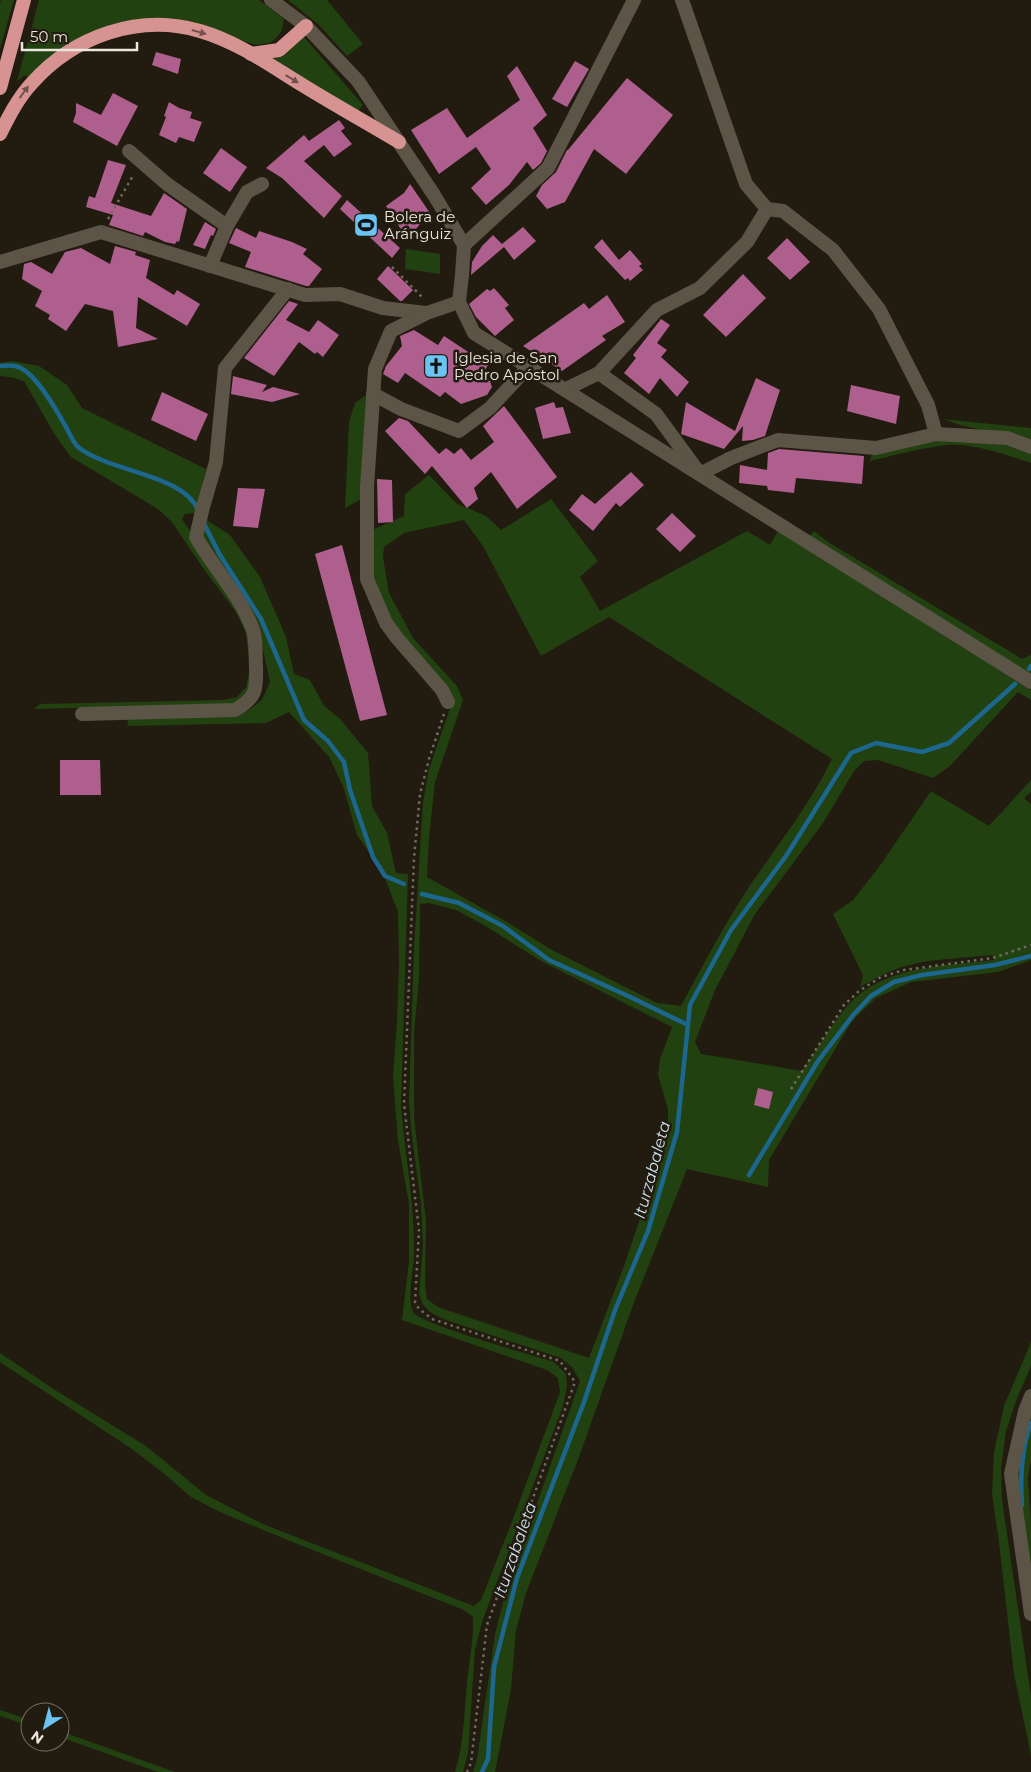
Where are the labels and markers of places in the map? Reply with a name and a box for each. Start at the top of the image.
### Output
place label: Bolera de Aránguiz [384,207,455,243]
sports icon: Bolera de Aránguiz [353,212,379,238]
place label: Iglesia de San Pedro Apóstol [454,348,560,384]
church icon: Iglesia de San Pedro Apóstol [423,353,449,379]

